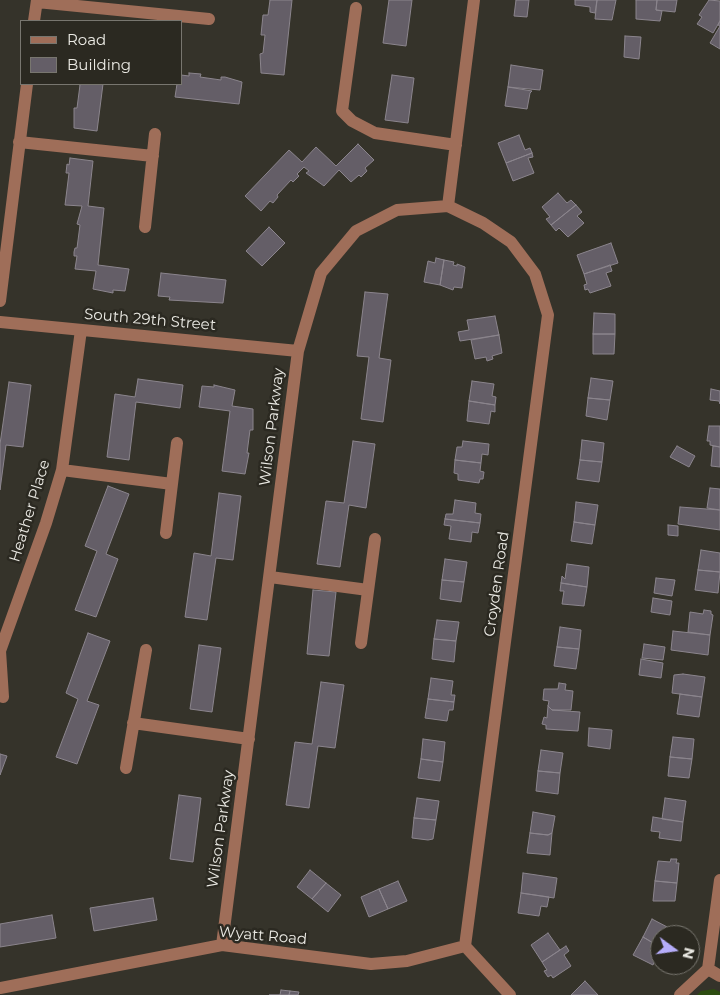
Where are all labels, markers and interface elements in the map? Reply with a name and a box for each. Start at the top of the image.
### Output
legend [20,20,182,85]
text: Road [67,30,106,49]
text: Building [67,55,131,74]
street label: South 29th Street [83,305,217,335]
street label: Wilson Parkway [256,367,288,487]
street label: Heather Place [6,458,54,564]
street label: Croyden Road [481,530,513,638]
street label: Wilson Parkway [204,769,238,889]
street label: Wyatt Road [218,923,308,949]
north arrow [650,925,700,975]
text: N [678,946,699,961]

